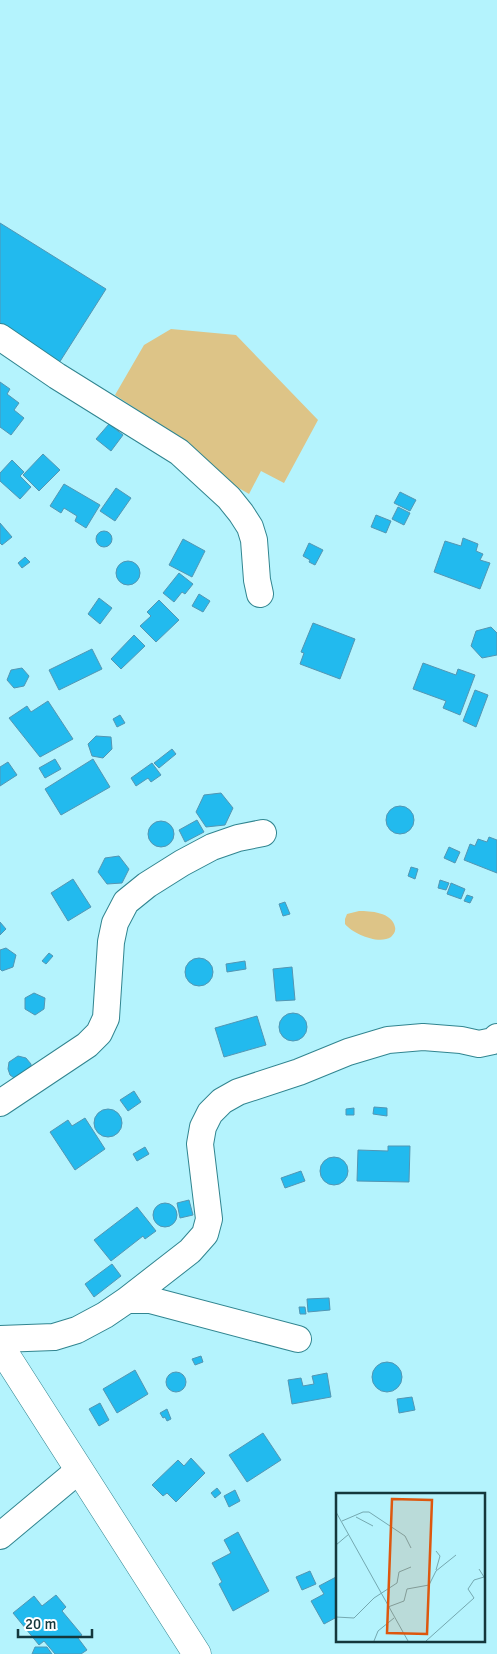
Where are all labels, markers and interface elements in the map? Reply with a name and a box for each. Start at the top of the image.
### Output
inset map [336,1493,484,1642]
scale bar [18,1606,91,1638]
text: 20 m [25,1615,56,1633]

